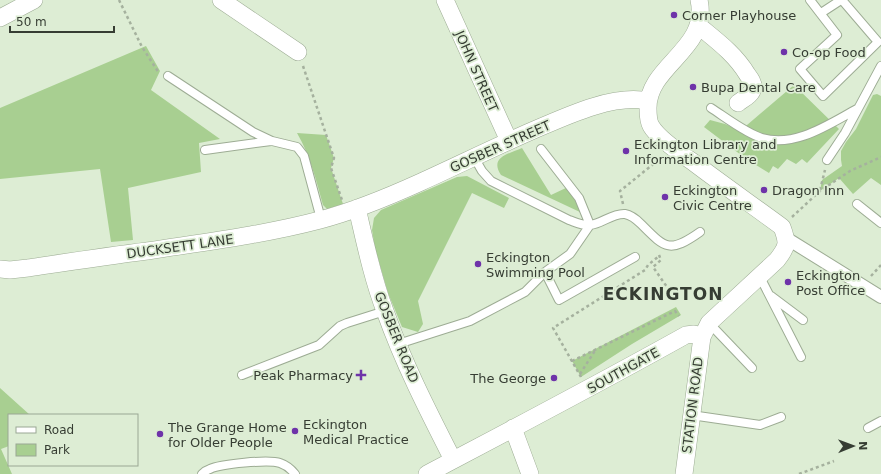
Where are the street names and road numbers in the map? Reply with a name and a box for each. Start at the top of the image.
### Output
street label: JOHN STREET [452,27,501,114]
street label: GOSBER STREET [448,118,553,175]
street label: DUCKSETT LANE [126,232,234,261]
street label: GOSBER ROAD [371,290,422,385]
street label: SOUTHGATE [585,345,662,396]
street label: STATION ROAD [679,356,706,454]

